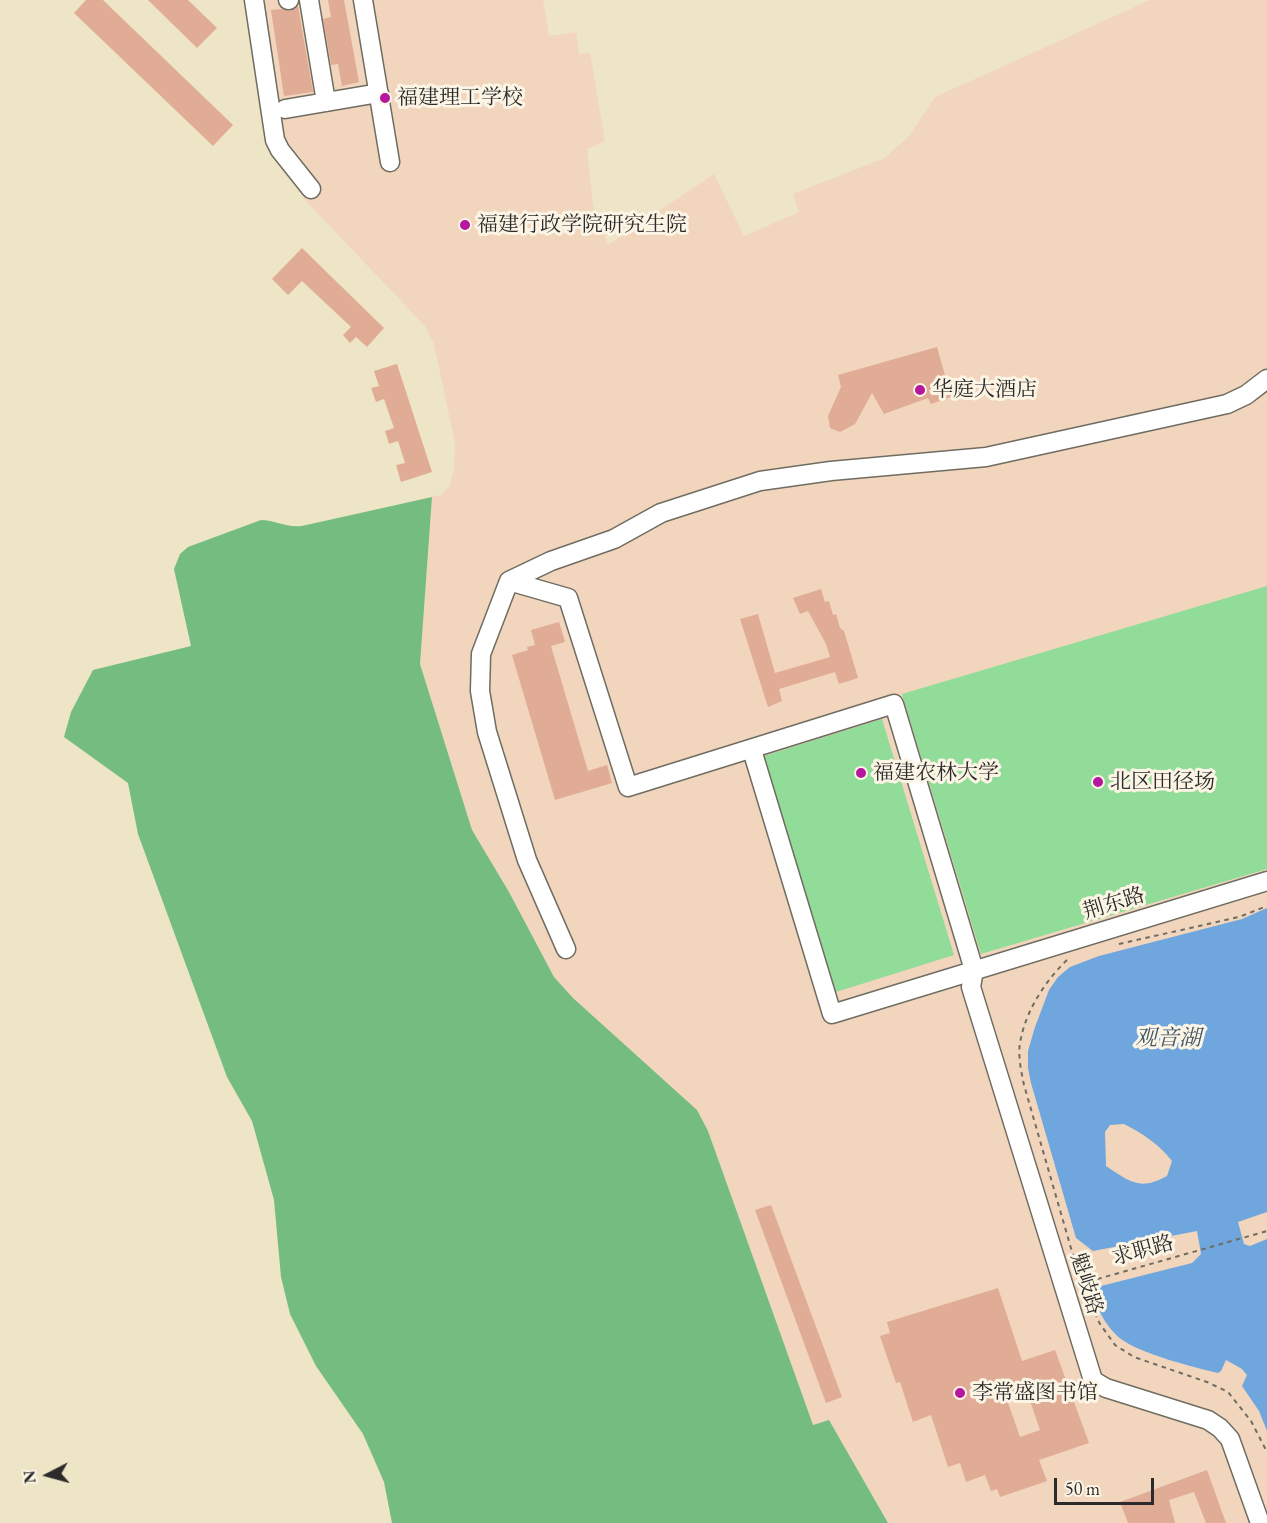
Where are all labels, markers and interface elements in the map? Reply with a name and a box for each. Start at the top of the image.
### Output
place label: 福建理工学校 [397,85,523,111]
marker: 福建理工学校 [378,91,392,105]
place label: 福建行政学院研究生院 [477,212,687,238]
marker: 福建行政学院研究生院 [458,218,472,232]
place label: 华庭大酒店 [932,377,1037,403]
marker: 华庭大酒店 [913,383,927,397]
place label: 福建农林大学 [873,760,999,786]
marker: 福建农林大学 [854,766,868,780]
place label: 北区田径场 [1110,769,1215,795]
marker: 北区田径场 [1091,775,1105,789]
street label: 荆东路 [1080,883,1148,925]
water label: 观音湖 [1135,1026,1201,1052]
street label: 求职路 [1109,1231,1177,1271]
street label: 魁岐路 [1065,1250,1107,1318]
place label: 李常盛图书馆 [972,1380,1098,1406]
marker: 李常盛图书馆 [953,1386,967,1400]
north arrow [18,1445,78,1505]
scale bar [1057,1466,1158,1504]
text: N [18,1469,41,1484]
text: 50 m [1065,1477,1100,1500]

